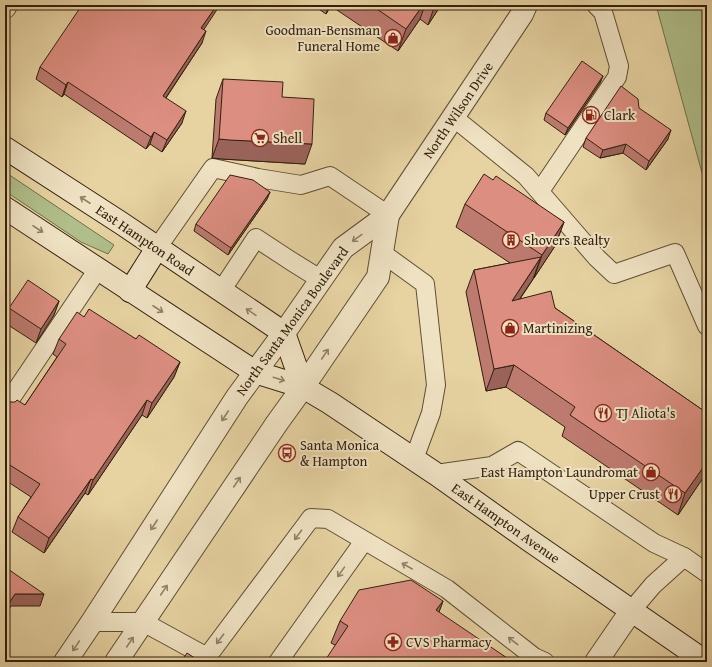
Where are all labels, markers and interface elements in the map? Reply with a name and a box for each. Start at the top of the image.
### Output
place label: Goodman-Bensman Funeral Home [265,20,380,56]
shop icon: Goodman-Bensman Funeral Home [383,28,403,48]
street label: North Wilson Drive [418,57,498,162]
fuel station icon: Clark [581,105,601,125]
place label: Clark [604,105,636,125]
supermarket icon: Shell [250,128,270,148]
place label: Shell [273,128,302,148]
one-way arrow [80,196,91,204]
street label: East Hampton Road [92,200,198,281]
one-way arrow [32,225,43,233]
building icon: Shovers Realty [501,230,521,250]
place label: Shovers Realty [524,230,610,250]
one-way arrow [351,233,362,242]
street label: North Santa Monica Boulevard [231,242,353,400]
one-way arrow [152,305,164,313]
one-way arrow [246,308,257,316]
shop icon: Martinizing [500,318,520,338]
place label: Martinizing [523,318,592,338]
one-way arrow [321,349,329,360]
one-way arrow [273,376,285,384]
restaurant icon: TJ Aliota's [593,403,613,423]
place label: TJ Aliota's [616,403,676,423]
one-way arrow [221,410,229,421]
place label: Santa Monica & Hampton [300,435,380,471]
bus stop icon: Santa Monica & Hampton [277,443,297,463]
place label: East Hampton Laundromat [481,462,638,482]
shop icon: East Hampton Laundromat [641,462,661,482]
one-way arrow [233,477,241,488]
street label: East Hampton Avenue [448,478,565,568]
place label: Upper Crust [589,484,660,504]
restaurant icon: Upper Crust [663,484,683,504]
one-way arrow [150,519,158,531]
one-way arrow [294,530,302,541]
one-way arrow [401,561,413,569]
one-way arrow [337,567,345,578]
one-way arrow [160,585,168,596]
pharmacy icon: CVS Pharmacy [383,632,403,652]
place label: CVS Pharmacy [406,632,492,652]
one-way arrow [216,634,225,645]
one-way arrow [507,636,518,645]
one-way arrow [126,637,134,648]
one-way arrow [72,640,80,651]

